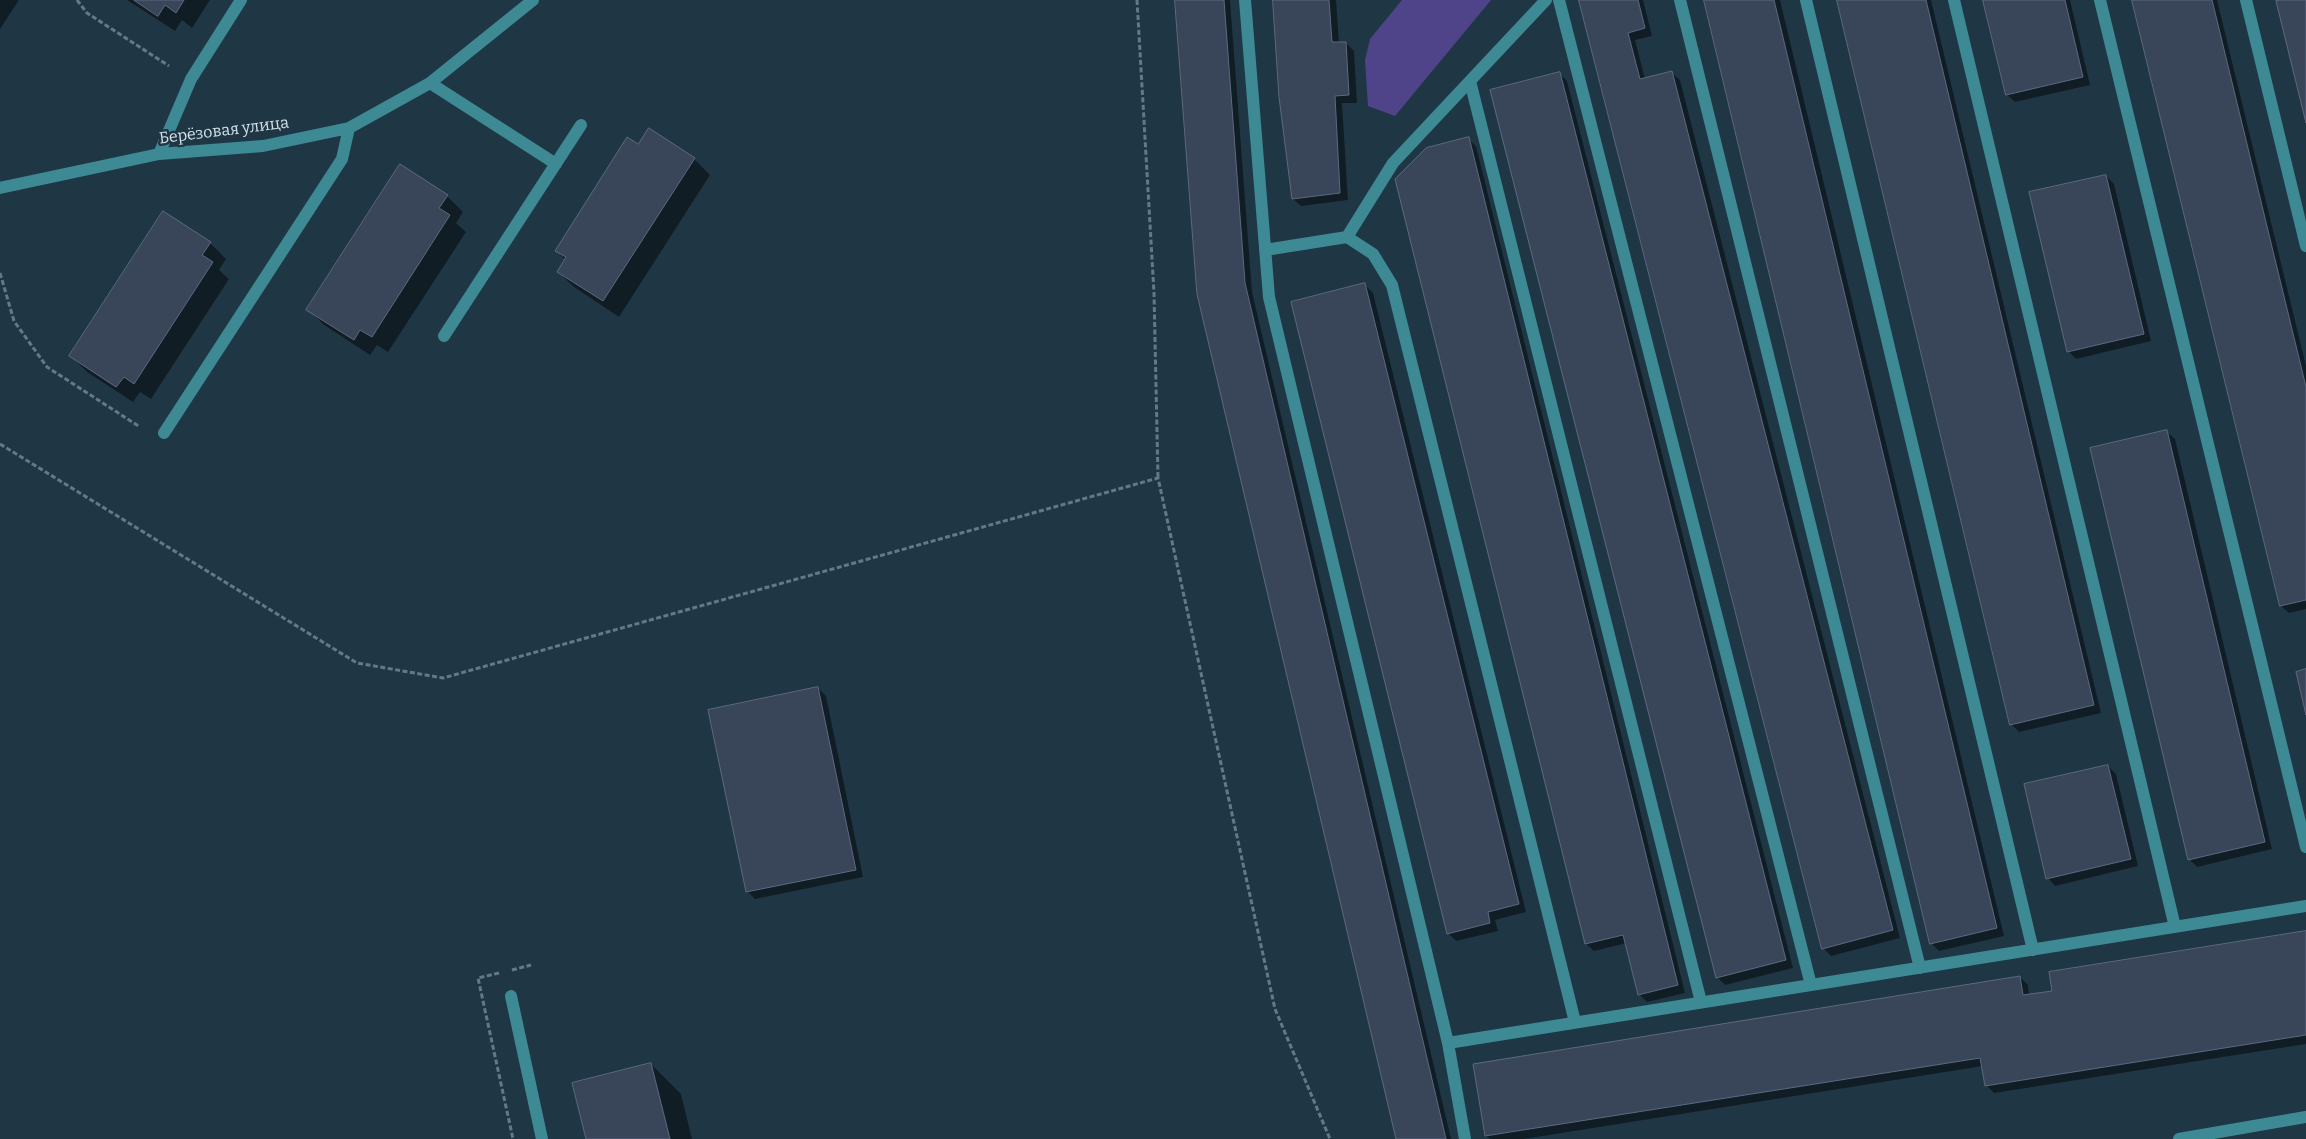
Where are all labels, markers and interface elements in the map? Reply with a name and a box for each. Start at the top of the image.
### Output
street label: Берёзовая улица [158,114,290,148]

